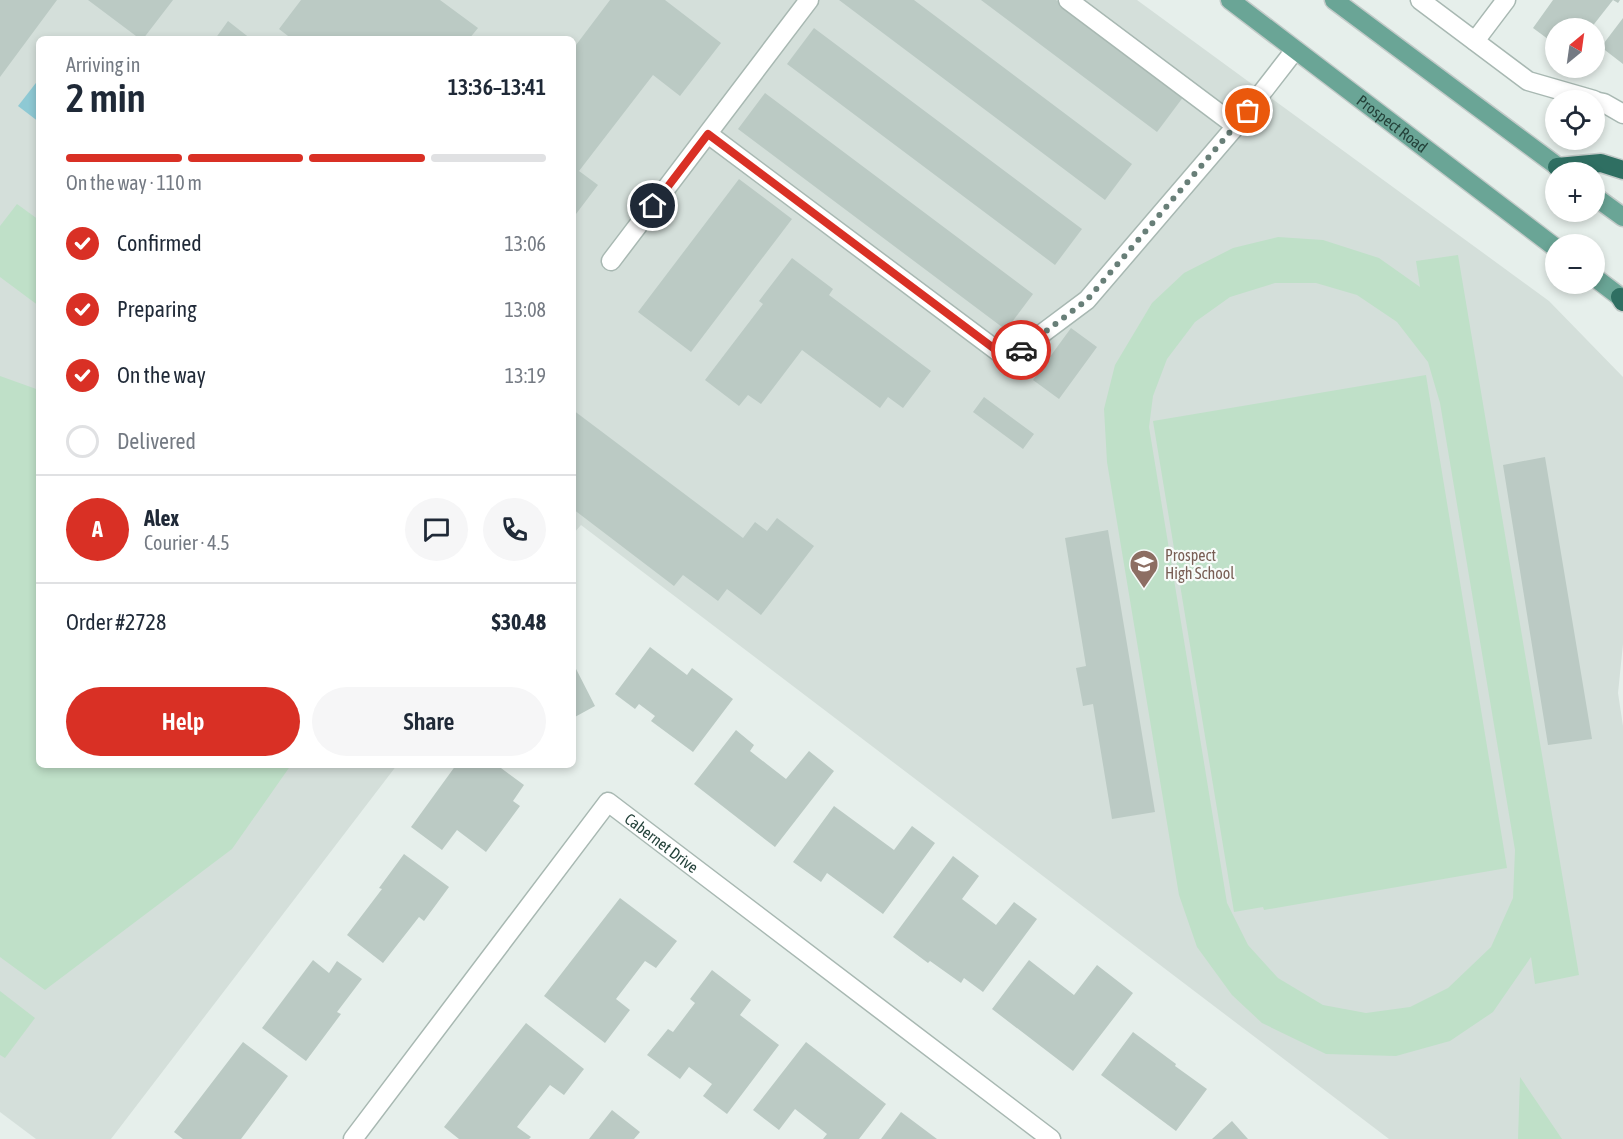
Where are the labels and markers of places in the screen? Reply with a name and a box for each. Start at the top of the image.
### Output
pin [1222,85,1273,136]
pin [627,180,678,231]
place label: Prospect High School [1165,546,1235,583]
school or university icon: Prospect High School [1128,548,1160,590]

